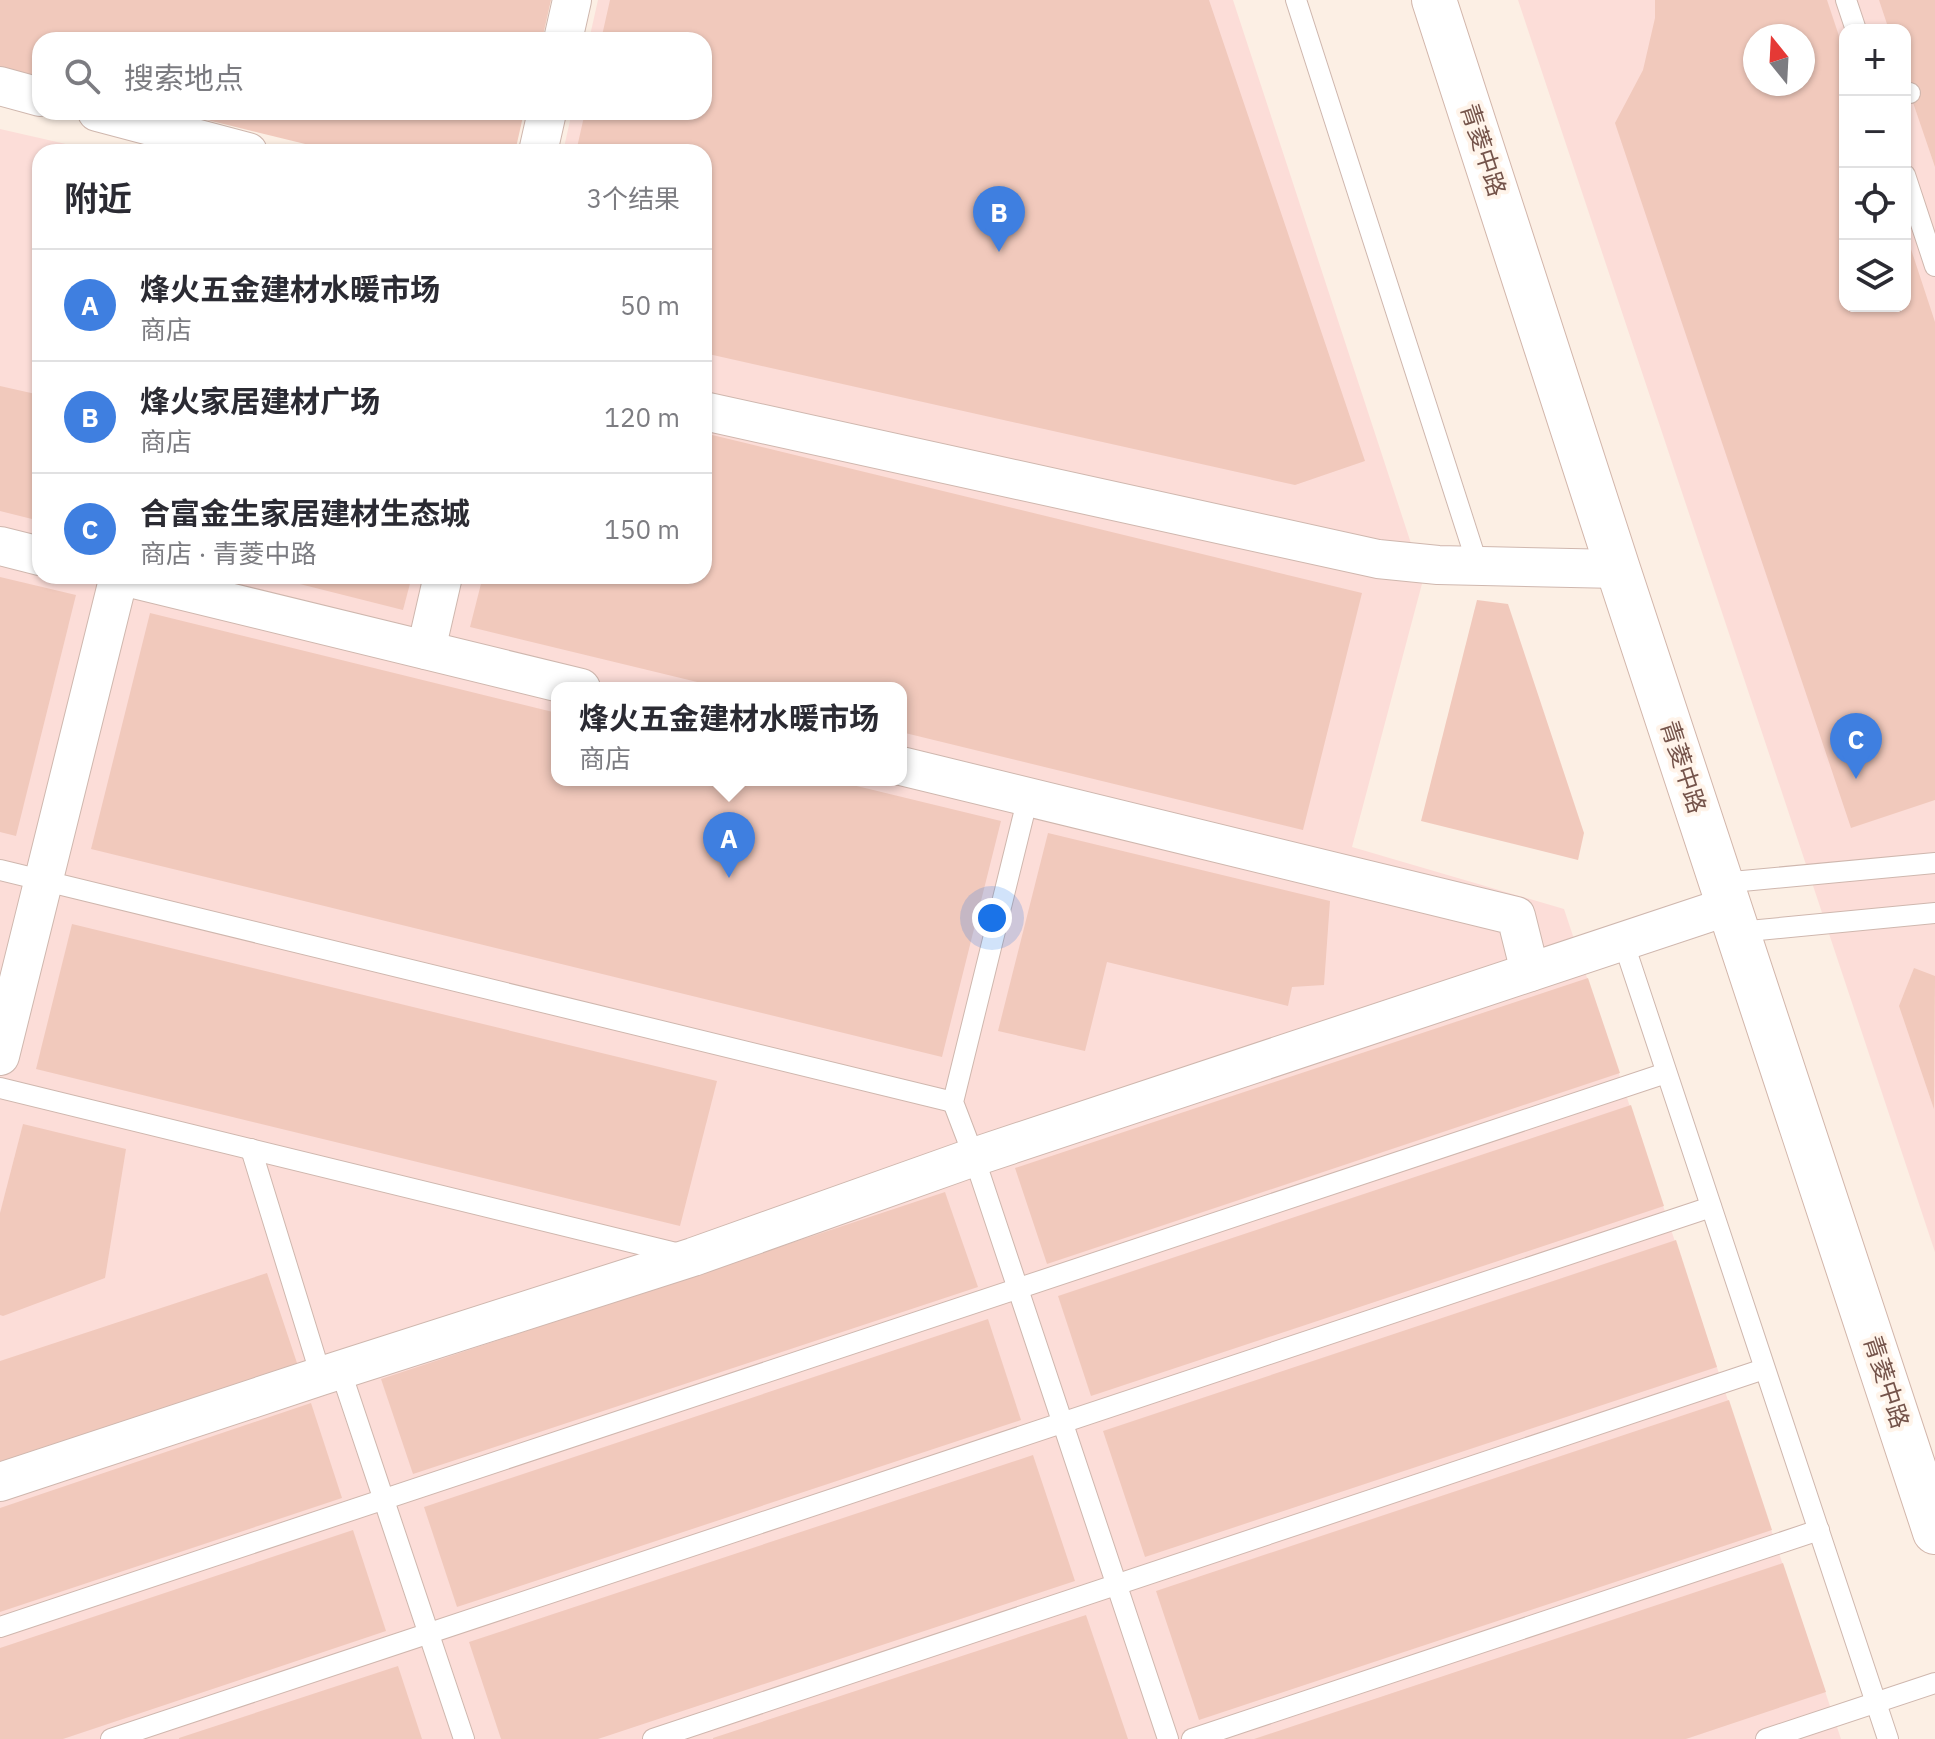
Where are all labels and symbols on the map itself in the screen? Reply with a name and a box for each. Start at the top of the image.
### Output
north arrow [1743,24,1815,96]
street label: 青菱中路 [1454,99,1514,200]
pin: B [973,186,1025,252]
pin: C [1830,713,1882,779]
street label: 青菱中路 [1654,716,1714,817]
pin: A [703,812,755,878]
your location [972,898,1012,938]
street label: 青菱中路 [1857,1331,1917,1432]

